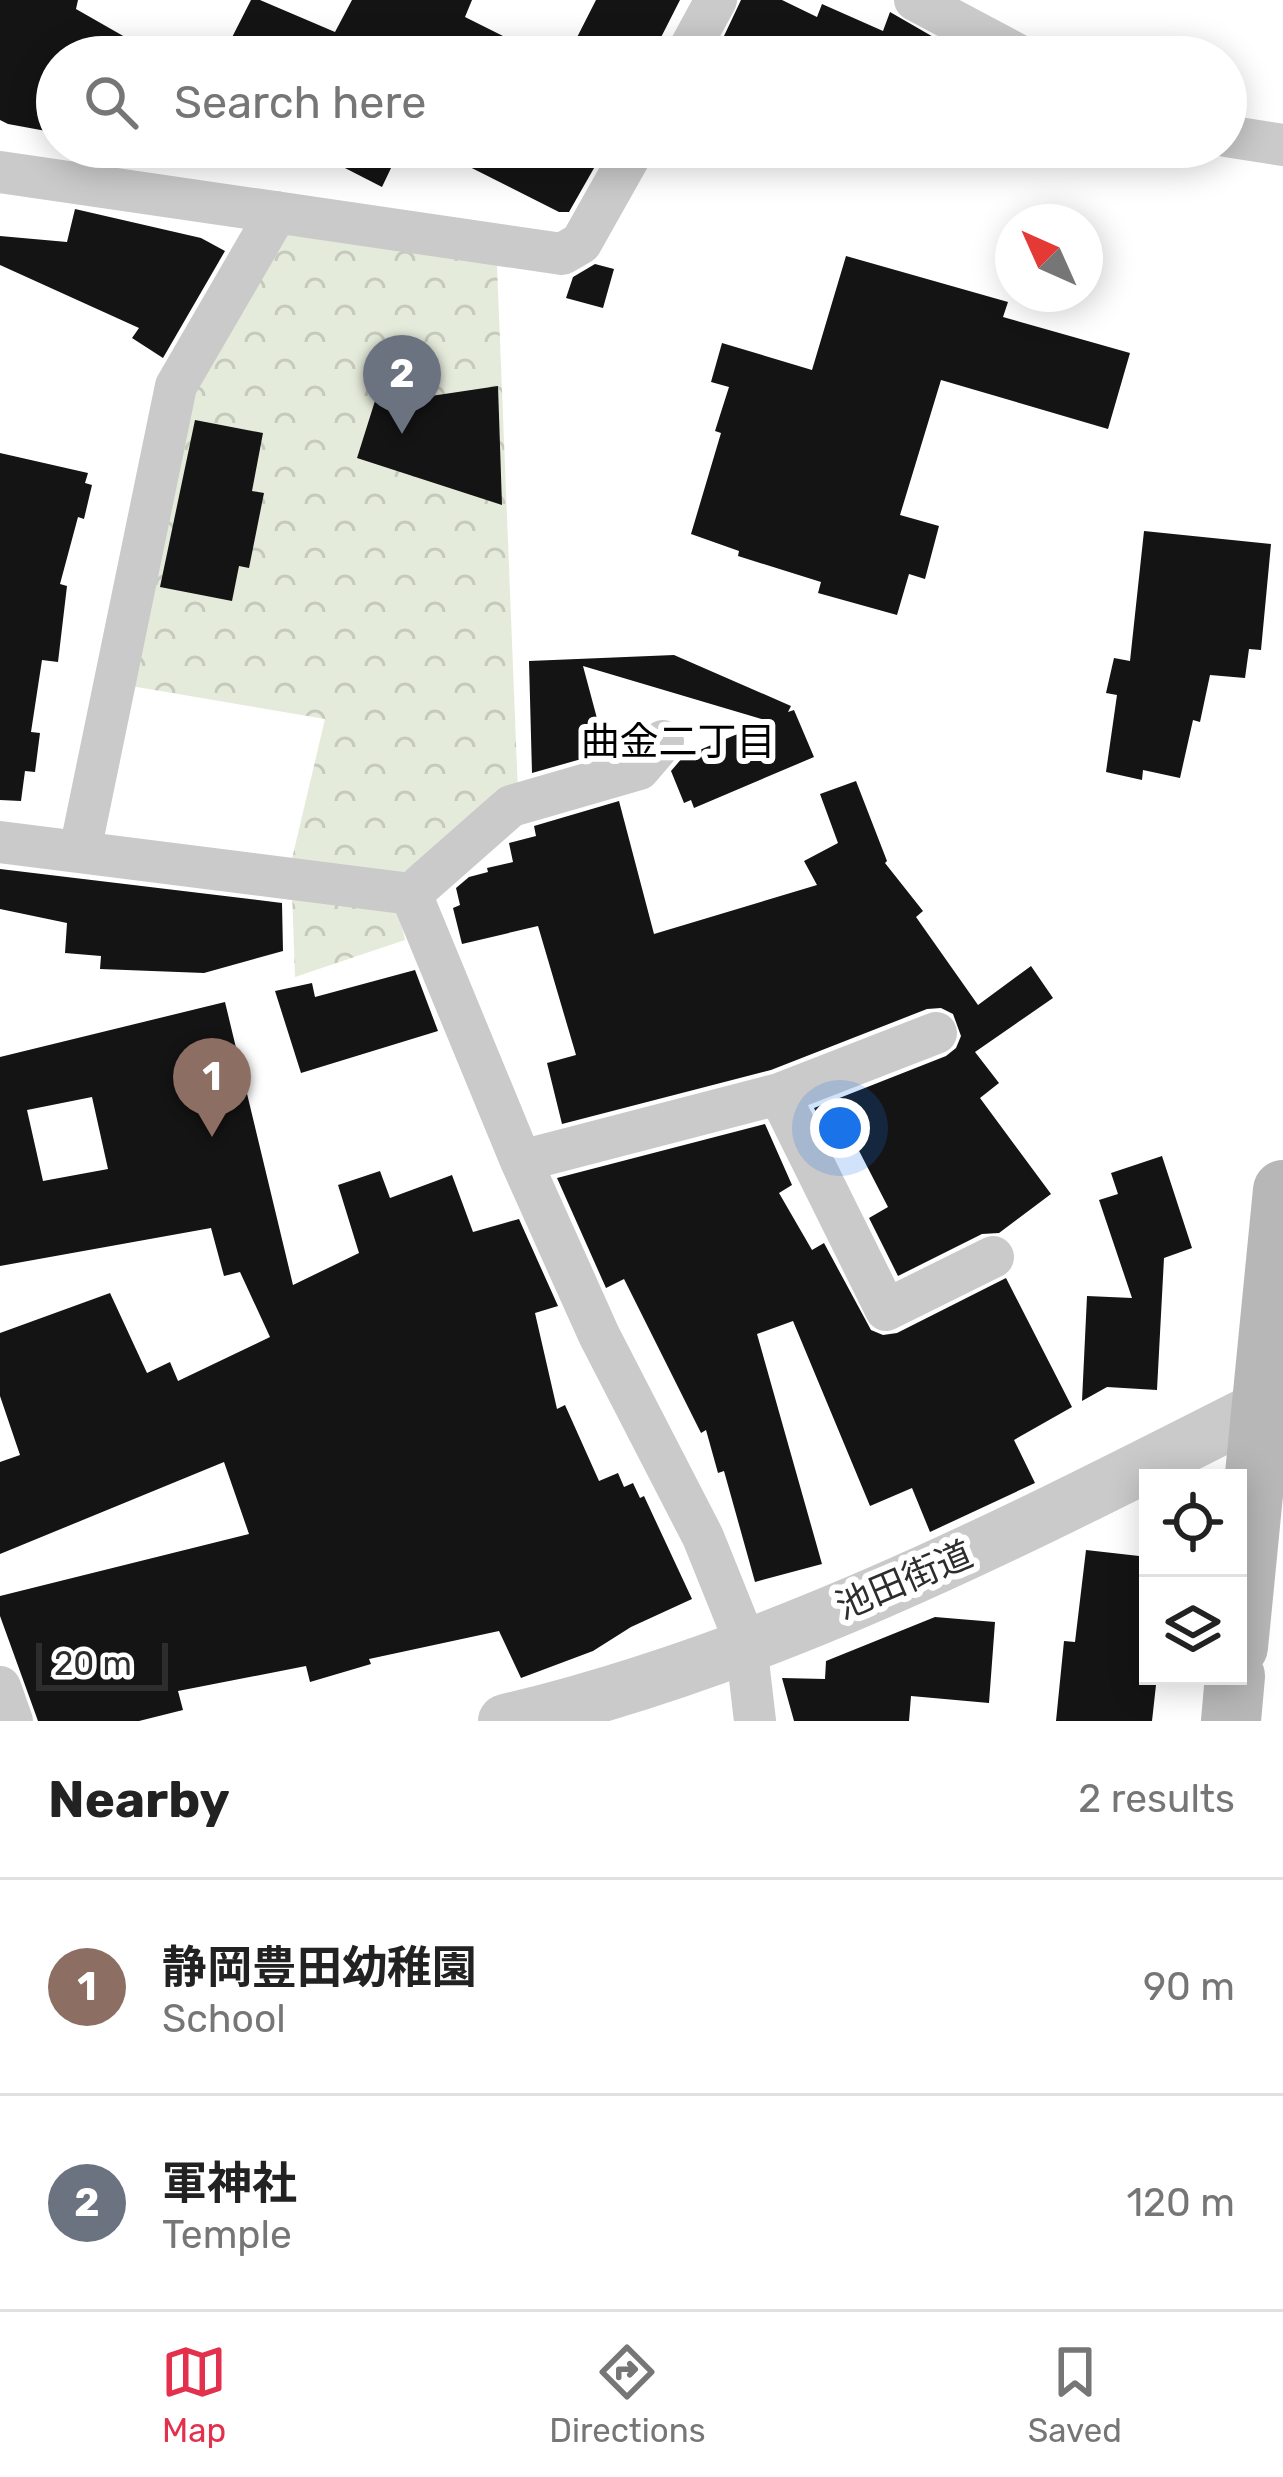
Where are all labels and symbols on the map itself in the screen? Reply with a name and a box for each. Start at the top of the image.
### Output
north arrow [995,204,1103,312]
pin: 2 [363,335,441,434]
district label: 曲金二丁目 [580,719,776,765]
pin: 1 [173,1038,251,1137]
your location [810,1098,870,1158]
street label: 池田街道 [829,1532,979,1628]
scale bar [36,1637,168,1690]

